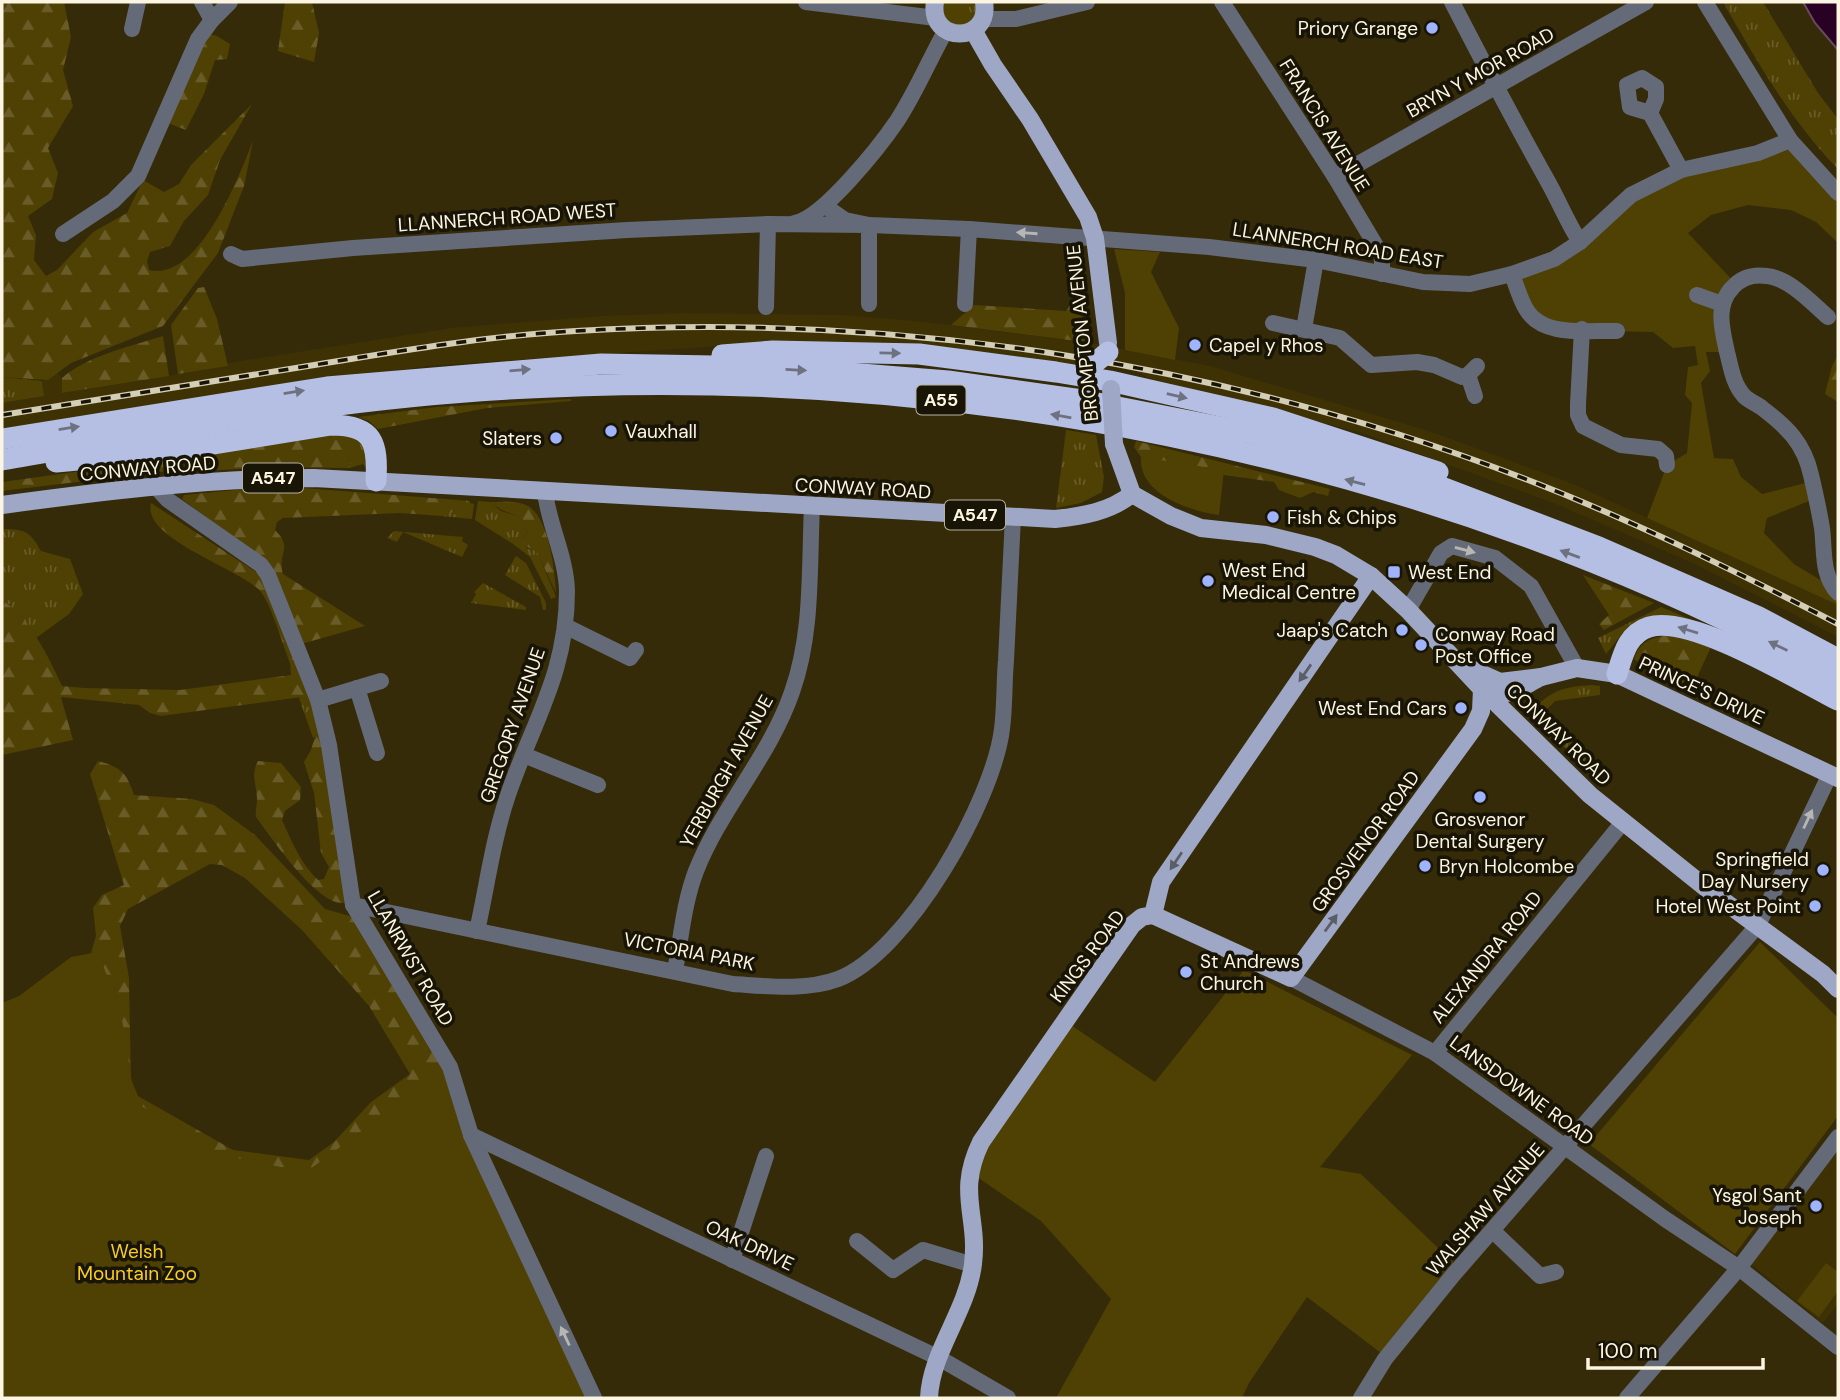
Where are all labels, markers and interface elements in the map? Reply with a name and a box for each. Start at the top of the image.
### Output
place label: Priory Grange [1298,16,1418,41]
marker: Priory Grange [1424,20,1440,36]
street label: BRYN Y MOR ROAD [1402,21,1559,123]
street label: FRANCIS AVENUE [1274,54,1375,196]
street label: LLANNERCH ROAD WEST [397,197,617,238]
street label: LLANNERCH ROAD EAST [1231,216,1445,275]
one-way arrow [1016,227,1038,238]
street label: BROMPTON AVENUE [1061,243,1104,423]
place label: Capel y Rhos [1209,333,1324,358]
marker: Capel y Rhos [1187,337,1203,353]
one-way arrow [879,348,901,359]
one-way arrow [509,364,531,375]
one-way arrow [786,364,808,375]
one-way arrow [283,386,305,397]
road number: A55 [916,386,965,414]
one-way arrow [1166,391,1188,402]
one-way arrow [1050,410,1072,421]
place label: Vauxhall [625,419,697,444]
one-way arrow [58,422,80,433]
marker: Vauxhall [603,423,619,439]
place label: Slaters [482,426,542,451]
marker: Slaters [548,430,564,446]
street label: CONWAY ROAD [79,450,217,487]
road number: A547 [243,464,303,492]
street label: CONWAY ROAD [794,472,932,505]
one-way arrow [1343,476,1365,487]
road number: A547 [945,500,1005,530]
place label: Fish & Chips [1287,505,1397,530]
marker: Fish & Chips [1265,509,1281,525]
one-way arrow [1455,545,1477,556]
one-way arrow [1560,548,1581,559]
place label: West End Medical Centre [1222,558,1356,605]
place label: West End [1408,560,1491,585]
marker: West End [1386,564,1402,580]
marker: West End Medical Centre [1200,573,1216,589]
place label: Jaap's Catch [1276,618,1388,643]
marker: Jaap's Catch [1394,622,1410,638]
place label: Conway Road Post Office [1435,622,1555,669]
one-way arrow [1677,625,1698,635]
marker: Conway Road Post Office [1413,637,1429,653]
one-way arrow [1768,641,1788,652]
street label: GREGORY AVENUE [474,644,551,806]
street label: PRINCE'S DRIVE [1635,650,1769,730]
one-way arrow [1298,664,1312,682]
street label: CONWAY ROAD [1501,678,1616,791]
street label: YERBURGH AVENUE [674,690,779,852]
place label: West End Cars [1318,696,1447,721]
marker: West End Cars [1453,700,1469,716]
street label: GROSVENOR ROAD [1306,765,1425,917]
marker: Grosvenor Dental Surgery [1472,789,1488,805]
place label: Grosvenor Dental Surgery [1415,807,1545,854]
one-way arrow [1802,809,1814,829]
place label: Springfield Day Nursery [1701,847,1809,894]
one-way arrow [1170,851,1183,870]
place label: Bryn Holcombe [1439,854,1574,879]
marker: Bryn Holcombe [1417,858,1433,874]
marker: Springfield Day Nursery [1815,862,1831,878]
street label: LLANRWST ROAD [362,886,459,1030]
street label: ALEXANDRA ROAD [1425,886,1547,1029]
place label: Hotel West Point [1655,894,1801,919]
marker: Hotel West Point [1807,898,1823,914]
street label: KINGS ROAD [1044,905,1130,1008]
one-way arrow [1324,914,1338,932]
street label: VICTORIA PARK [621,927,757,976]
place label: St Andrews Church [1200,949,1300,996]
marker: St Andrews Church [1178,964,1194,980]
street label: LANSDOWNE ROAD [1445,1030,1599,1151]
street label: WALSHAW AVENUE [1421,1138,1550,1281]
place label: Ysgol Sant Joseph [1712,1183,1802,1230]
marker: Ysgol Sant Joseph [1808,1198,1824,1214]
street label: OAK DRIVE [702,1214,798,1277]
park label: Welsh Mountain Zoo [77,1239,197,1286]
one-way arrow [559,1326,570,1347]
scale bar [1588,1326,1763,1370]
text: 100 m [1598,1337,1658,1365]

